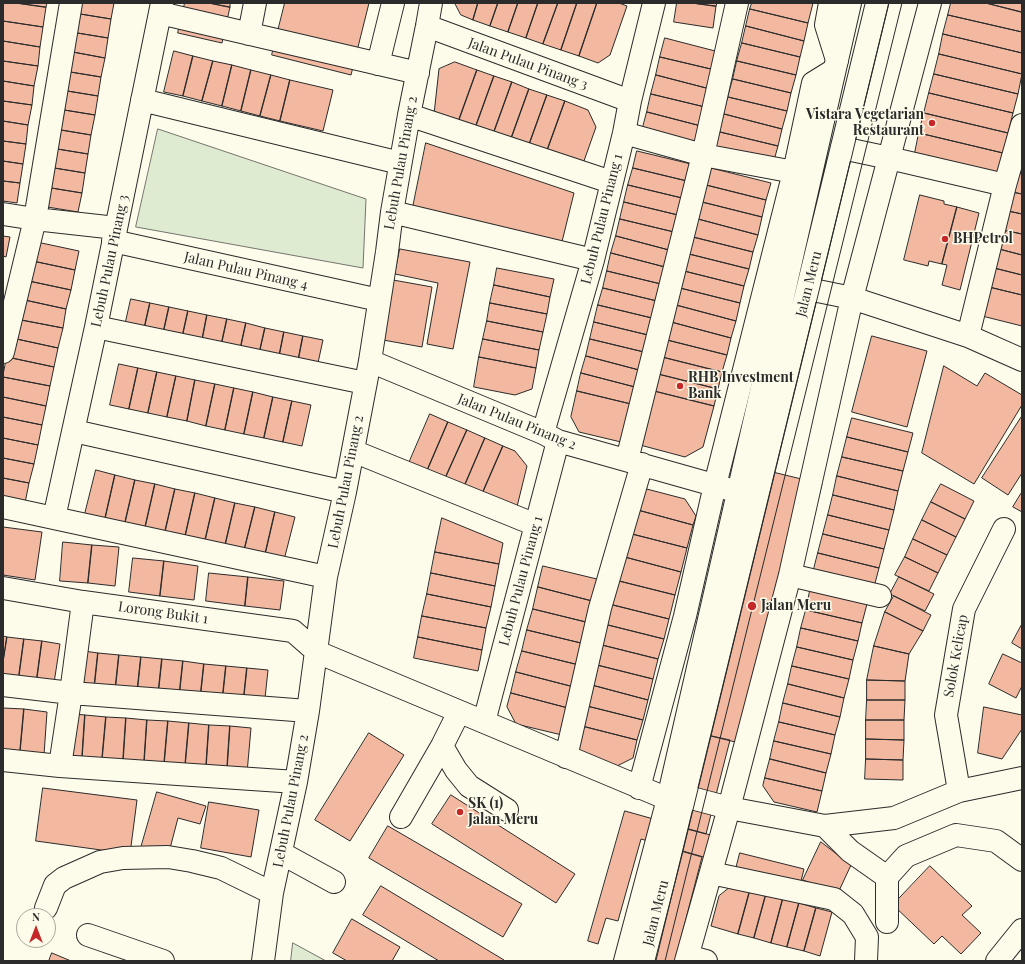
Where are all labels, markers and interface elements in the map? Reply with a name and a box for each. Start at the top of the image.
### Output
street label: Jalan Pulau Pinang 3 [466,35,590,93]
street label: Lebuh Pulau Pinang 2 [381,95,421,231]
place label: Vistara Vegetarian Restaurant [806,107,924,140]
marker: Vistara Vegetarian Restaurant [927,118,937,128]
street label: Lebuh Pulau Pinang 1 [578,152,626,286]
street label: Lebuh Pulau Pinang 3 [88,193,132,329]
place label: BHPetrol [953,231,1013,247]
marker: BHPetrol [940,234,950,244]
street label: Jalan Pulau Pinang 4 [182,249,310,293]
street label: Jalan Meru [793,249,825,319]
place label: RHB Investment Bank [688,370,794,402]
marker: RHB Investment Bank [675,381,685,391]
street label: Jalan Pulau Pinang 2 [455,391,579,453]
street label: Lebuh Pulau Pinang 2 [325,414,367,550]
street label: Lebuh Pulau Pinang 1 [496,514,546,648]
street label: Lorong Bukit 1 [117,598,209,628]
place label: Jalan Meru [761,598,831,614]
marker: Jalan Meru [746,600,758,612]
street label: Solok Kelicap [940,613,972,699]
street label: Lebuh Pulau Pinang 2 [270,733,312,869]
place label: SK (1) Jalan Meru [468,796,538,828]
marker: SK (1) Jalan Meru [455,807,465,817]
street label: Jalan Meru [640,878,672,948]
north arrow [16,908,56,948]
text: N [32,909,40,924]

